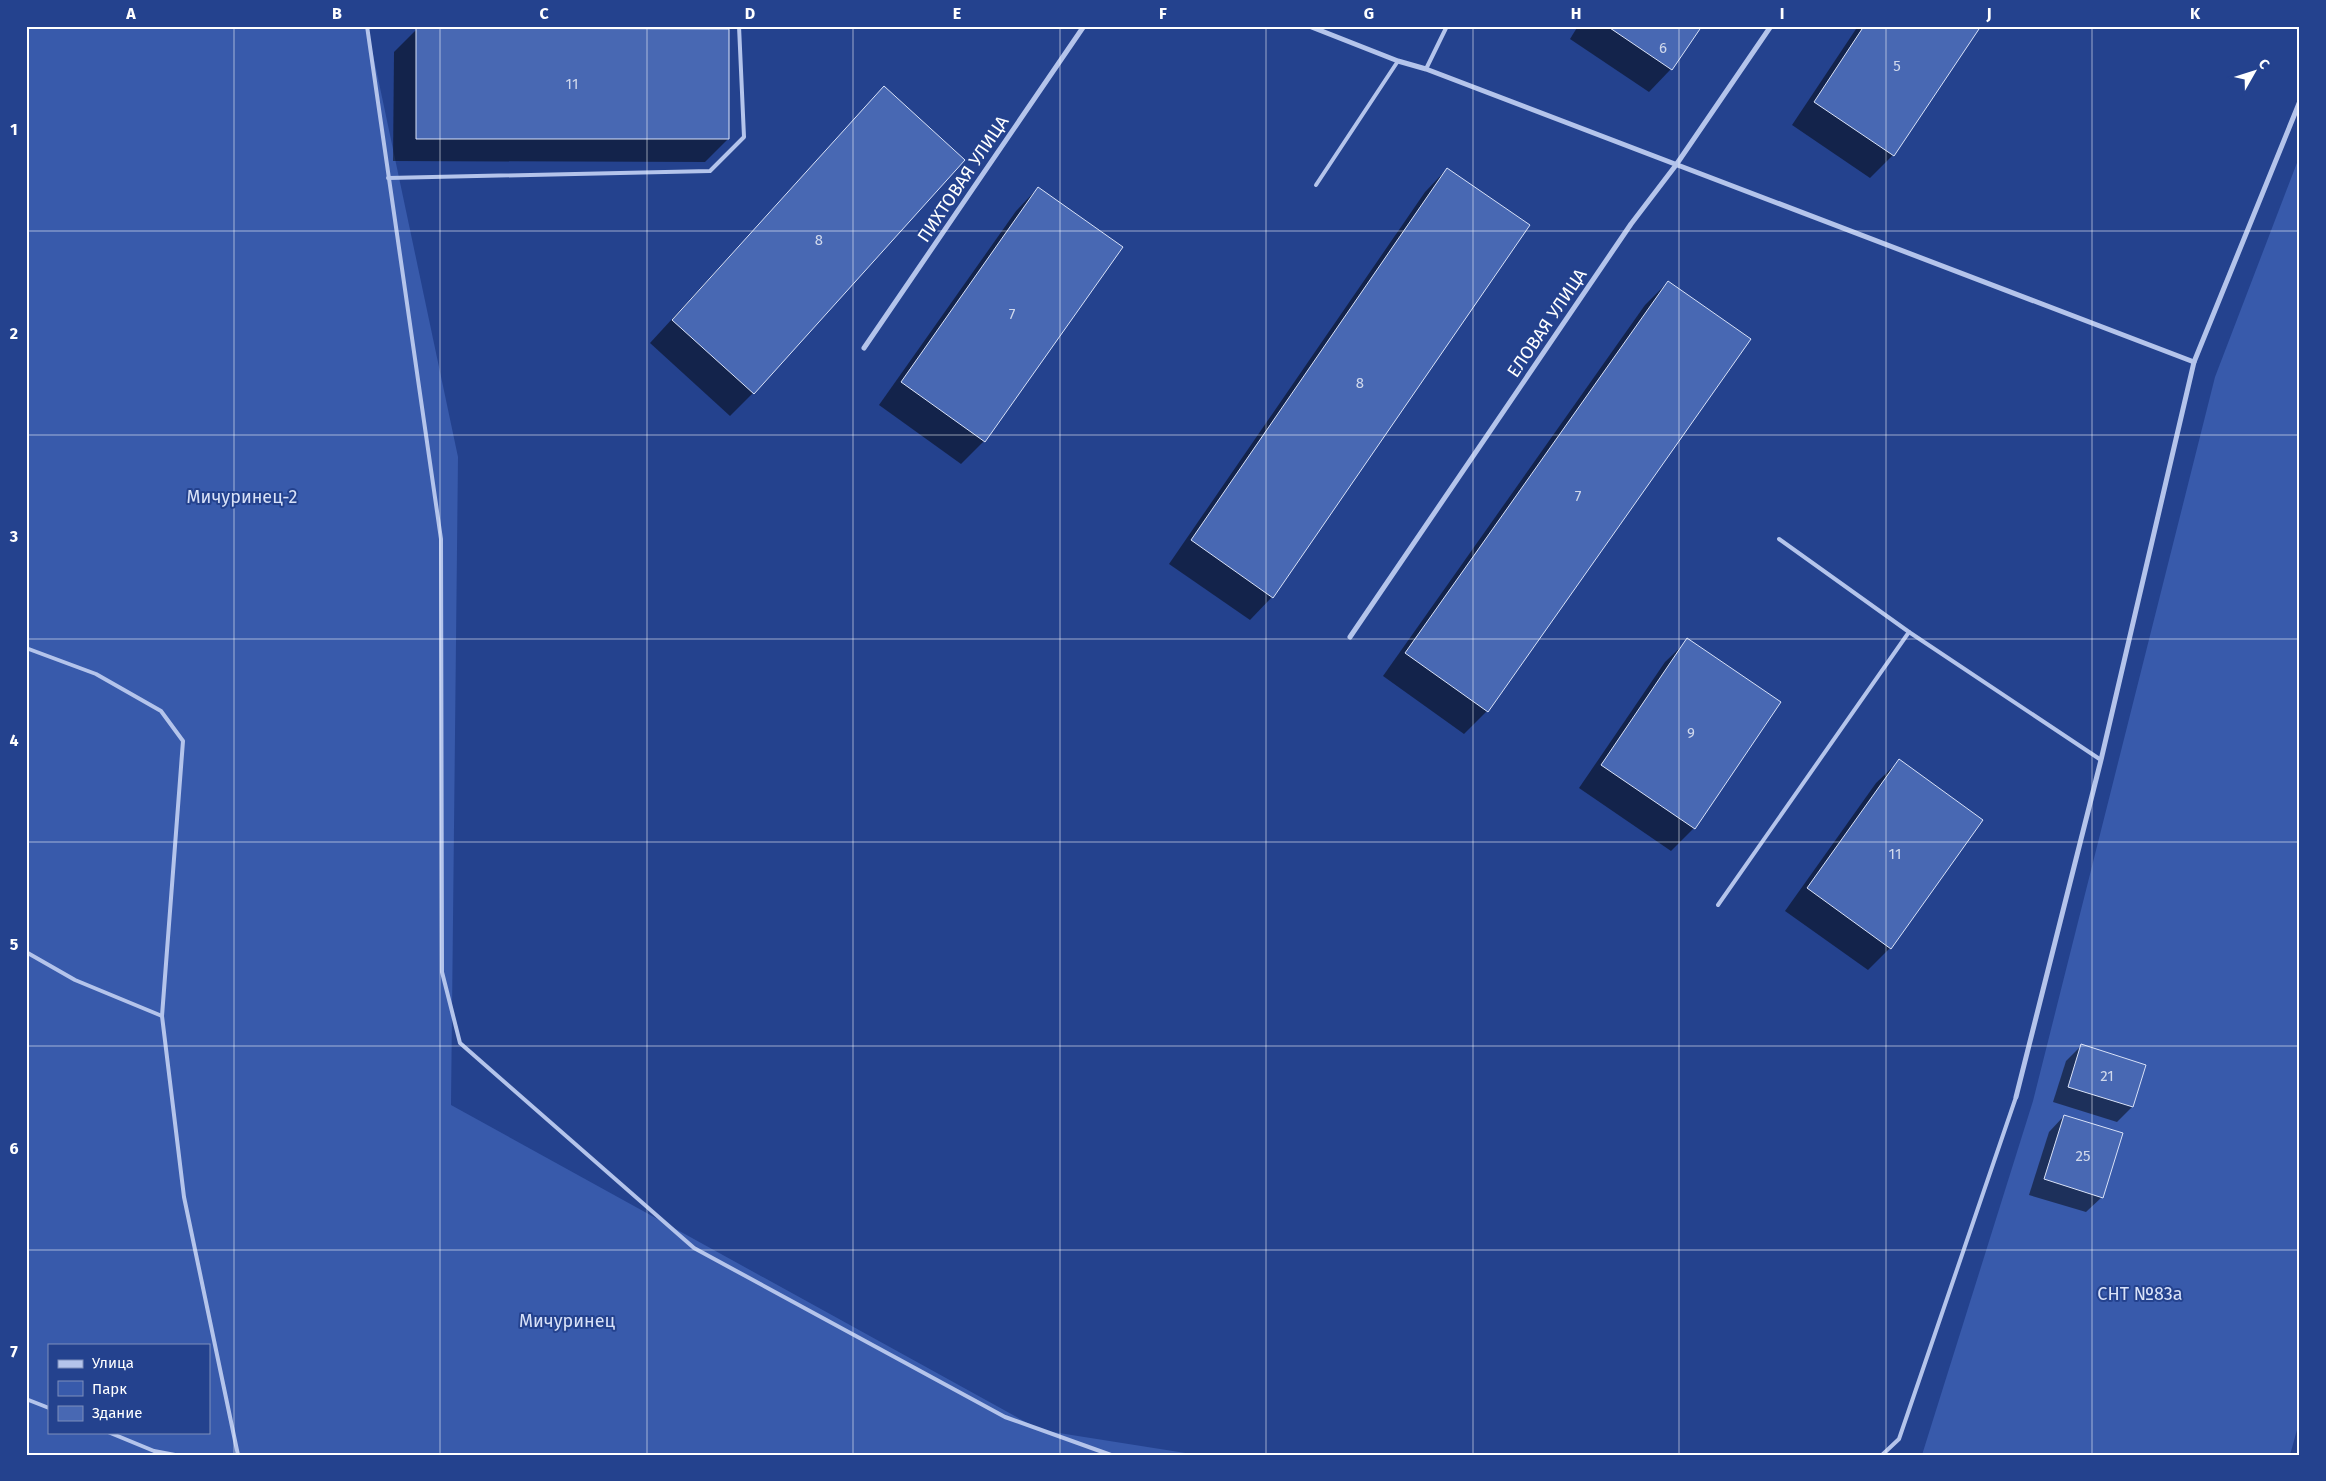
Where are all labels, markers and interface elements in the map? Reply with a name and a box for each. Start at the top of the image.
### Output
text: A [125,4,136,23]
text: B [332,4,342,23]
text: C [539,4,549,23]
text: D [745,4,755,23]
text: E [953,4,961,23]
text: F [1159,4,1167,23]
text: G [1364,4,1374,23]
text: H [1571,4,1581,23]
text: I [1780,4,1784,23]
text: J [1985,4,1992,23]
text: K [2190,4,2201,23]
house number: 6 [1659,39,1667,57]
north arrow [2228,48,2278,98]
text: С [2255,56,2273,73]
house number: 5 [1893,57,1901,75]
house number: 11 [566,75,578,93]
street label: ПИХТОВАЯ УЛИЦА [913,111,1014,246]
text: 1 [10,120,18,139]
house number: 8 [815,231,823,249]
street label: ЕЛОВАЯ УЛИЦА [1502,264,1592,382]
house number: 7 [1009,305,1016,323]
text: 2 [10,324,18,343]
house number: 8 [1356,374,1364,392]
park label: Мичуринец-2 [187,486,297,508]
house number: 7 [1575,487,1582,505]
text: 3 [9,527,18,546]
house number: 9 [1687,724,1695,742]
text: 4 [9,731,19,750]
house number: 11 [1889,845,1901,863]
text: 5 [10,935,19,954]
house number: 21 [2100,1067,2114,1085]
text: 6 [9,1139,19,1158]
house number: 25 [2076,1147,2090,1165]
park label: СНТ №83а [2097,1283,2183,1305]
park label: Мичуринец [519,1310,616,1332]
text: 7 [10,1342,18,1361]
legend [48,1344,210,1434]
text: Улица [92,1354,134,1372]
text: Парк [92,1380,127,1398]
text: Здание [92,1404,142,1422]

